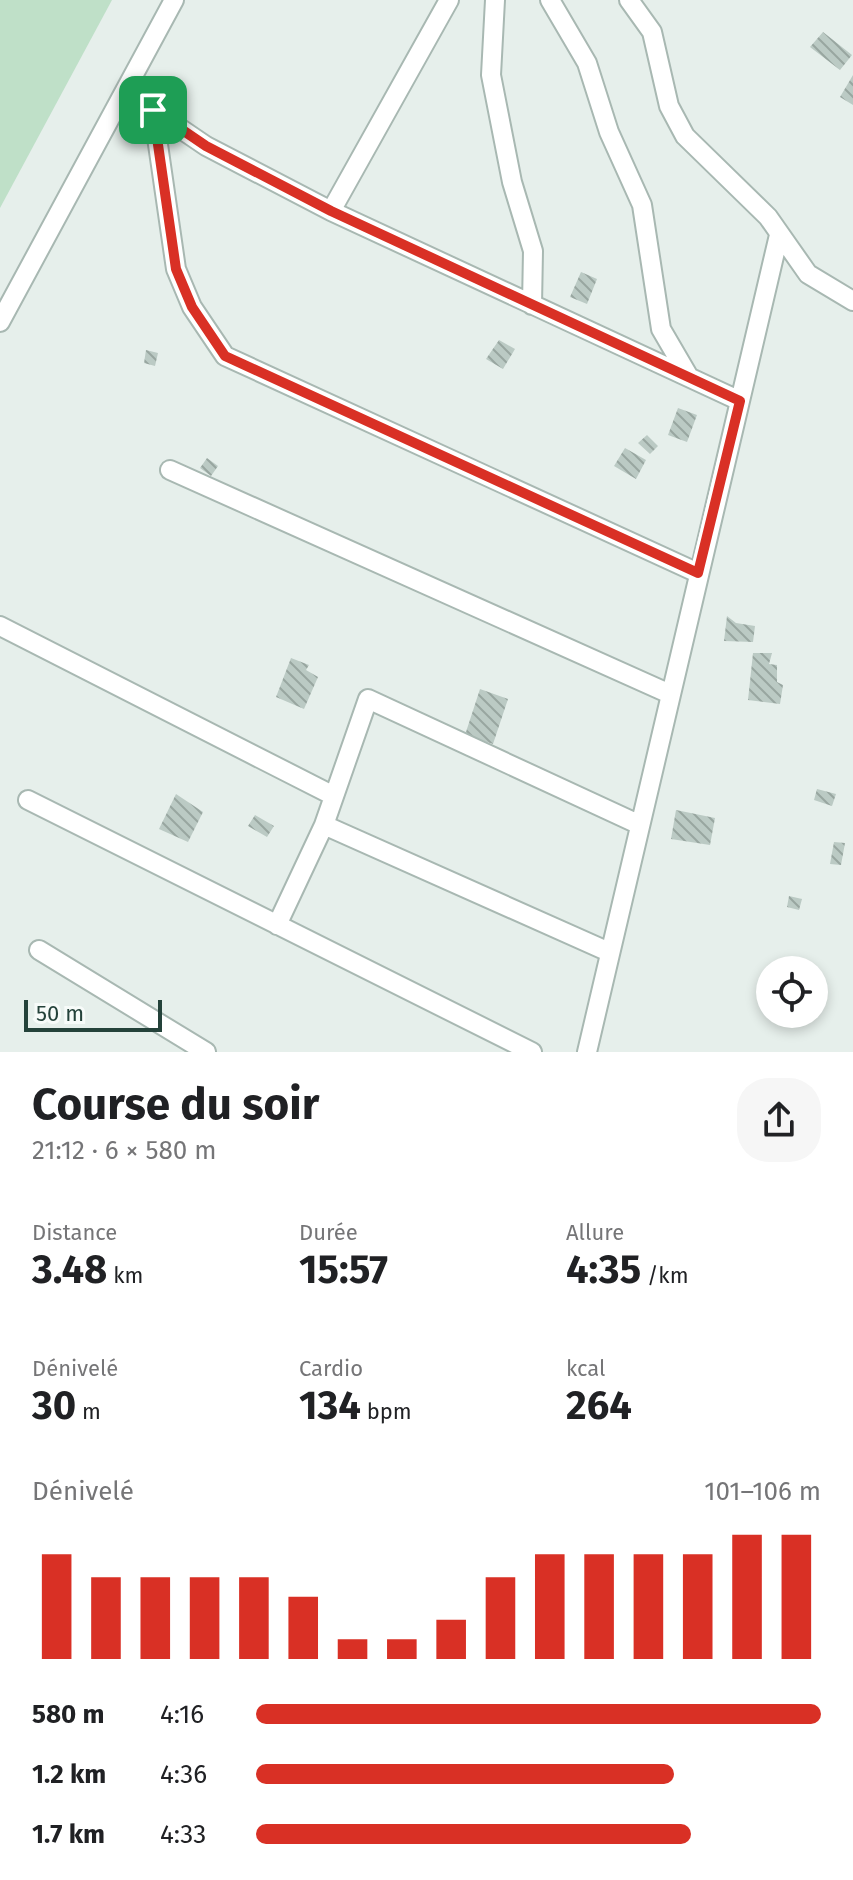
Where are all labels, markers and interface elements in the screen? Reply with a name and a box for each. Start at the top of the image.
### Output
pin [119,76,187,144]
icon: arrive [131,88,175,132]
map controls [756,956,828,1028]
button: locate [756,956,828,1028]
scale bar [24,996,162,1032]
text: 50 m [36,1000,84,1027]
text: Course du soir [32,1078,319,1131]
button: share [737,1078,821,1162]
text: 21:12 · 6 × 580 m [32,1135,217,1166]
text: Distance [32,1219,117,1246]
text: Durée [299,1219,358,1246]
text: Allure [566,1219,624,1246]
text: 3.48 [32,1246,107,1294]
text: 15:57 [299,1246,388,1294]
text: 4:35 [566,1246,641,1294]
text: km [107,1262,143,1289]
text: /km [641,1262,688,1289]
text: Dénivelé [32,1355,118,1382]
text: Cardio [299,1355,363,1382]
text: kcal [566,1355,606,1382]
text: 30 [32,1382,76,1430]
text: 134 [299,1382,361,1430]
text: 264 [566,1382,632,1430]
text: m [76,1398,101,1425]
text: bpm [361,1398,412,1425]
text: Dénivelé [32,1476,134,1507]
text: 101–106 m [704,1476,821,1507]
text: 580 m [32,1699,104,1730]
text: 4:16 [160,1699,204,1730]
text: 1.2 km [32,1759,106,1790]
text: 4:36 [160,1759,207,1790]
text: 1.7 km [32,1819,105,1850]
text: 4:33 [160,1819,206,1850]

